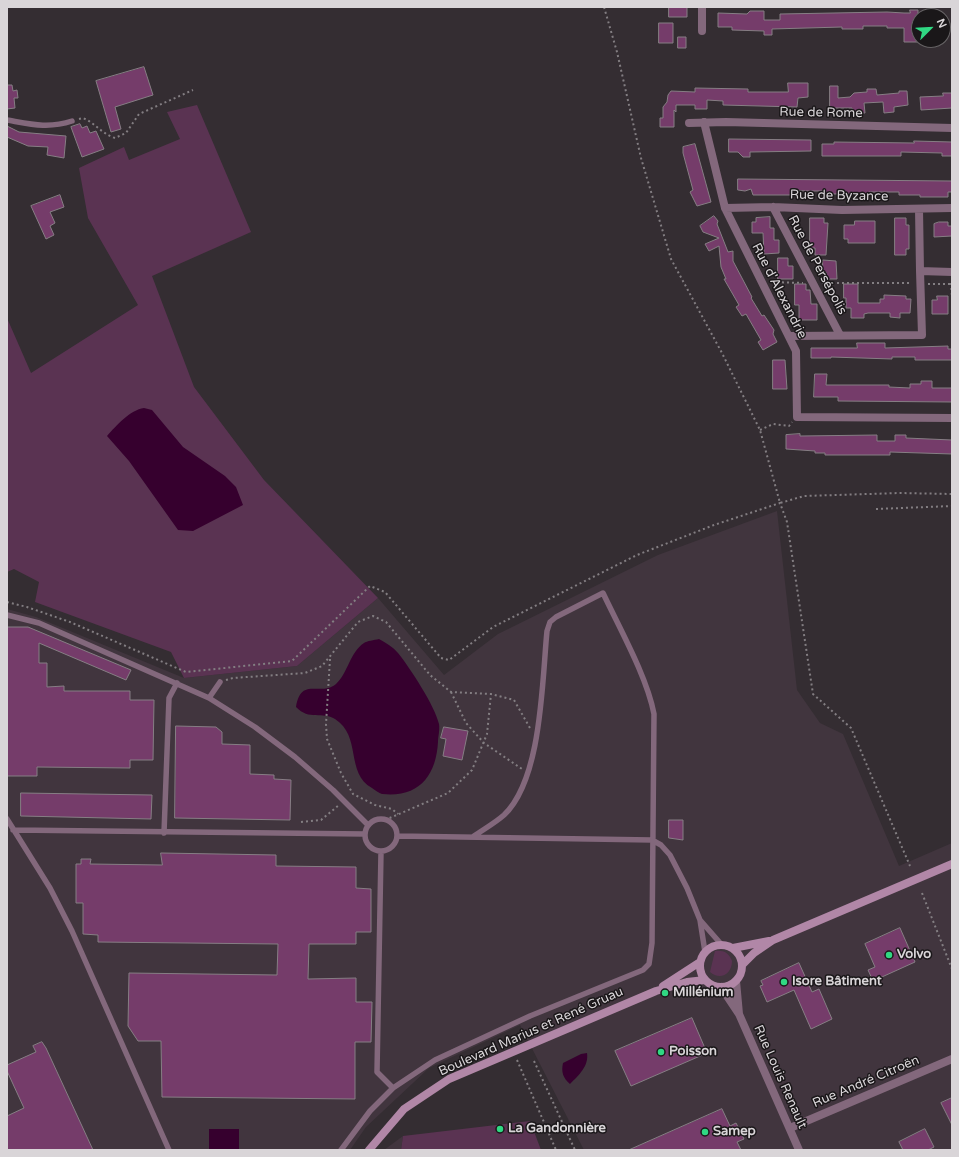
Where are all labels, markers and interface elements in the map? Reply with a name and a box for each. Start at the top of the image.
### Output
north arrow [911,8,951,48]
text: N [934,17,949,30]
street label: Rue de Rome [779,104,863,122]
street label: Rue de Byzance [790,187,888,205]
street label: Rue de Persépolis [784,213,850,317]
street label: Rue d'Alexandrie [748,241,810,341]
place label: Volvo [897,947,931,963]
marker: Volvo [884,950,894,960]
place label: Isore Bâtiment [792,974,882,990]
marker: Isore Bâtiment [779,977,789,987]
street label: Boulevard Marius et René Gruau [436,984,626,1080]
place label: Millénium [673,985,734,1001]
marker: Millénium [660,988,670,998]
street label: Rue Louis Renault [750,1023,810,1131]
place label: Poisson [669,1044,717,1060]
marker: Poisson [656,1047,666,1057]
street label: Rue André Citroën [810,1052,922,1112]
place label: La Gandonnière [508,1121,606,1137]
marker: La Gandonnière [495,1124,505,1134]
place label: Samep [713,1124,756,1140]
marker: Samep [700,1127,710,1137]

